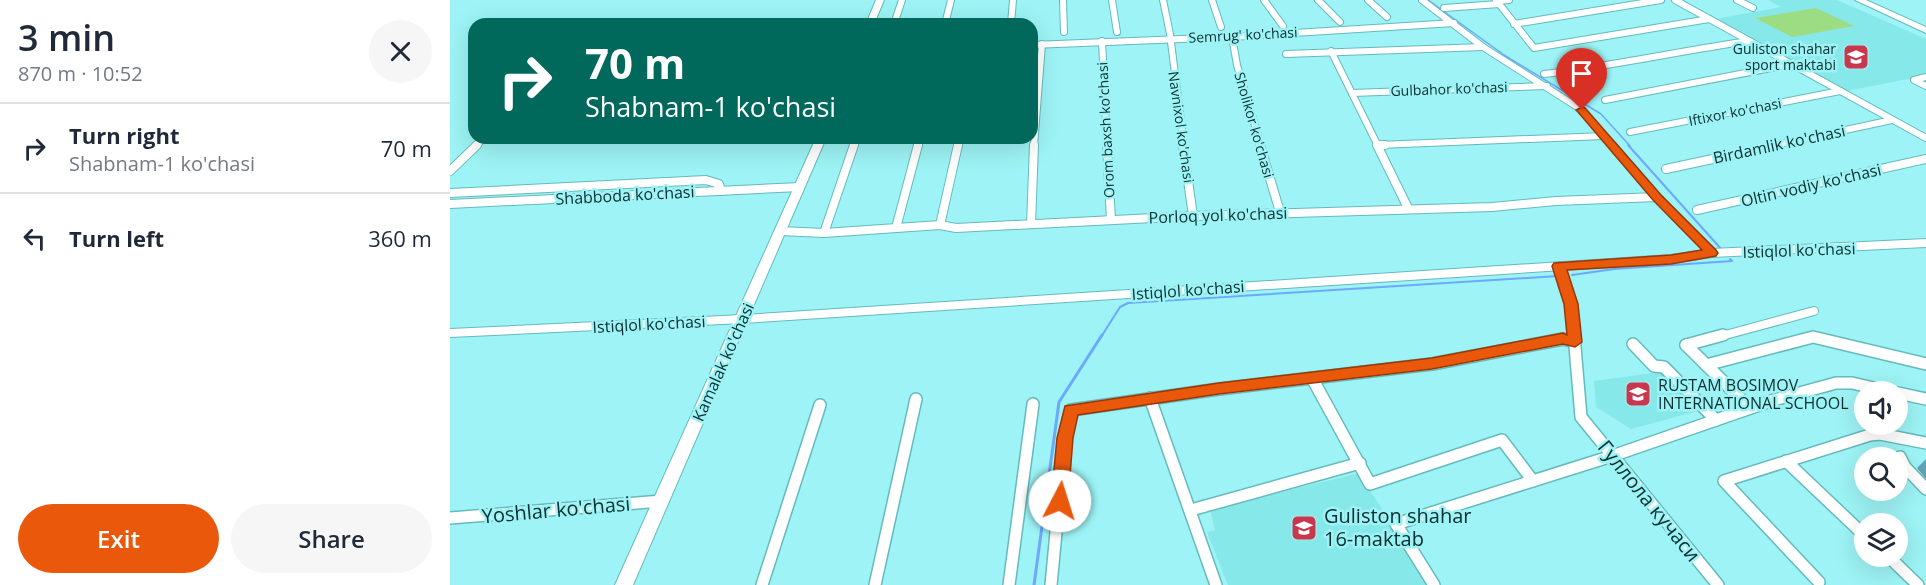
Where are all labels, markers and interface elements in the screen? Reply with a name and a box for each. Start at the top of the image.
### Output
text: 3 min [18,13,115,62]
button: close [369,20,432,83]
street label: Semrug' ko'chasi [1188,22,1298,47]
text: 70 m [585,34,685,91]
place label: Guliston shahar sport maktabi [1733,39,1836,74]
icon: right [486,42,564,120]
school or university icon: Guliston shahar sport maktabi [1841,42,1871,72]
pin [1556,48,1607,110]
icon: arrive [1565,57,1598,90]
text: 870 m · 10:52 [18,60,143,87]
street label: Orom baxsh ko'chasi [1092,61,1119,199]
street label: Navnixol ko'chasi [1164,70,1199,184]
street label: Sholikor ko'chasi [1230,70,1279,180]
street label: Gulbahor ko'chasi [1390,77,1508,100]
text: Shabnam-1 ko'chasi [585,88,836,125]
street label: Iftixor ko'chasi [1687,93,1783,130]
street label: Birdamlik ko'chasi [1711,119,1847,169]
text: Turn right [69,120,180,150]
icon: right [18,132,51,165]
text: 70 m [381,133,432,163]
text: Shabnam-1 ko'chasi [69,150,255,177]
street label: Oltin vodiy ko'chasi [1739,158,1883,212]
street label: Shabboda ko'chasi [555,180,695,210]
street label: Porloq yol ko'chasi [1148,202,1288,228]
icon: left [18,222,51,255]
text: Turn left [69,223,164,253]
text: 360 m [368,223,432,253]
street label: Istiqlol ko'chasi [1742,237,1856,263]
street label: Istiqlol ko'chasi [1131,275,1245,305]
street label: Kamalak ko'chasi [687,299,759,425]
street label: Istiqlol ko'chasi [592,310,706,338]
place label: RUSTAM BOSIMOV INTERNATIONAL SCHOOL [1658,374,1849,414]
school or university icon: RUSTAM BOSIMOV INTERNATIONAL SCHOOL [1623,379,1653,409]
map controls [1854,381,1908,567]
button: sound [1854,381,1908,435]
street label: Гуллола кучаси [1592,434,1707,567]
button: search [1854,447,1908,501]
position arrow [1028,469,1092,533]
street label: Yoshlar ko'chasi [481,490,631,529]
place label: Guliston shahar 16-maktab [1324,502,1472,552]
button: Exit [18,504,219,573]
button: Share [231,504,432,573]
school or university icon: Guliston shahar 16-maktab [1289,513,1319,543]
button: layers [1854,513,1908,567]

